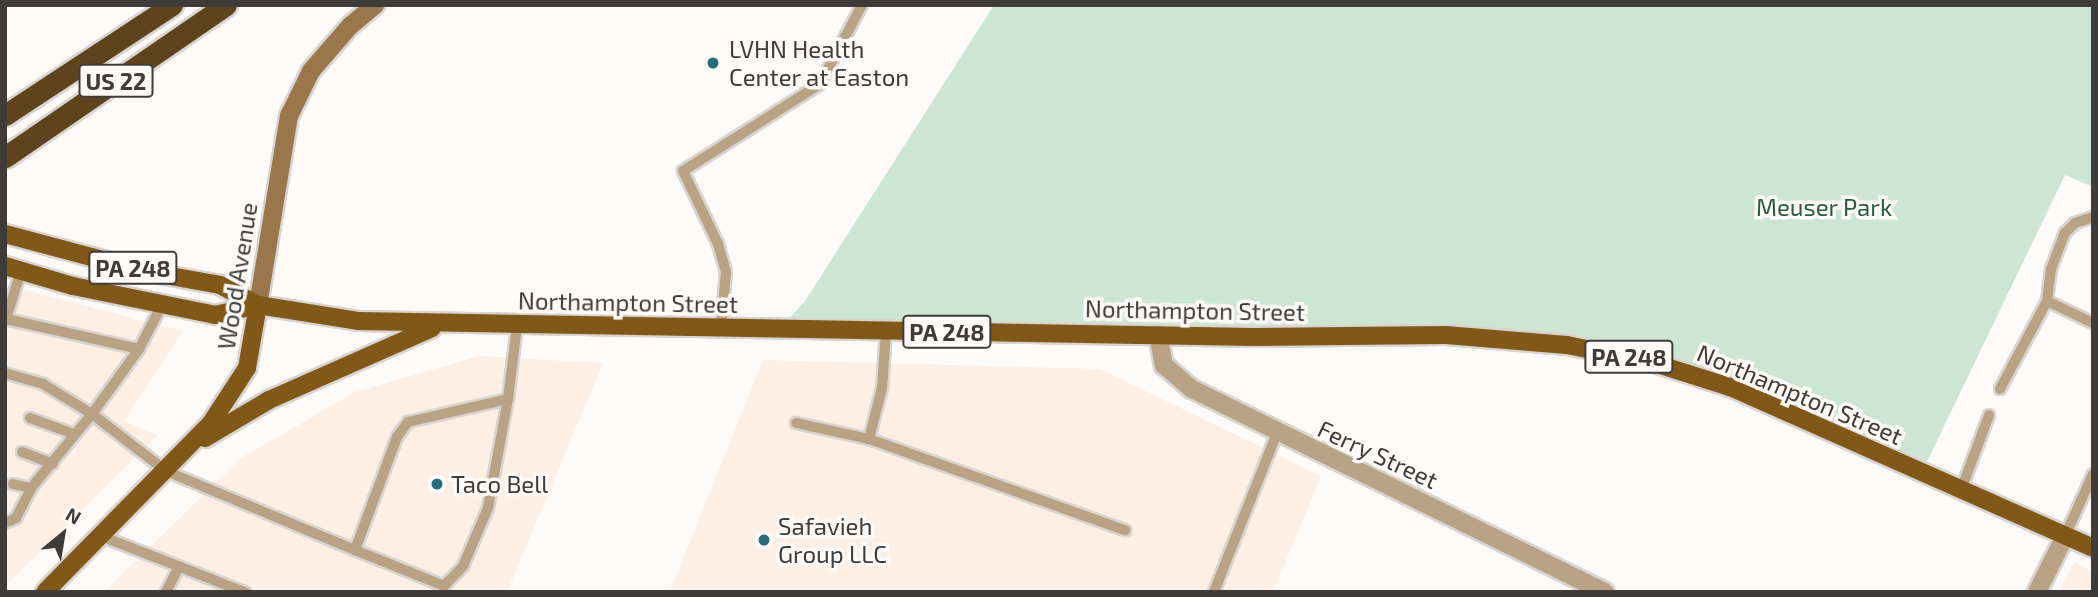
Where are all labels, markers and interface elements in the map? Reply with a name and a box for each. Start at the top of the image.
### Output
place label: LVHN Health Center at Easton [729,35,910,91]
marker: LVHN Health Center at Easton [703,53,723,73]
road number: US 22 [78,61,154,100]
park label: Meuser Park [1756,193,1892,221]
street label: Wood Avenue [211,200,263,352]
road number: PA 248 [88,248,178,288]
street label: Northampton Street [518,286,738,318]
street label: Northampton Street [1085,294,1305,326]
road number: PA 248 [902,312,992,352]
road number: PA 248 [1584,338,1674,376]
street label: Northampton Street [1693,338,1907,450]
street label: Ferry Street [1313,414,1443,494]
place label: Taco Bell [451,470,548,498]
marker: Taco Bell [429,476,445,492]
north arrow [28,499,98,569]
text: N [62,502,85,529]
place label: Safavieh Group LLC [778,512,887,568]
marker: Safavieh Group LLC [756,532,772,548]

